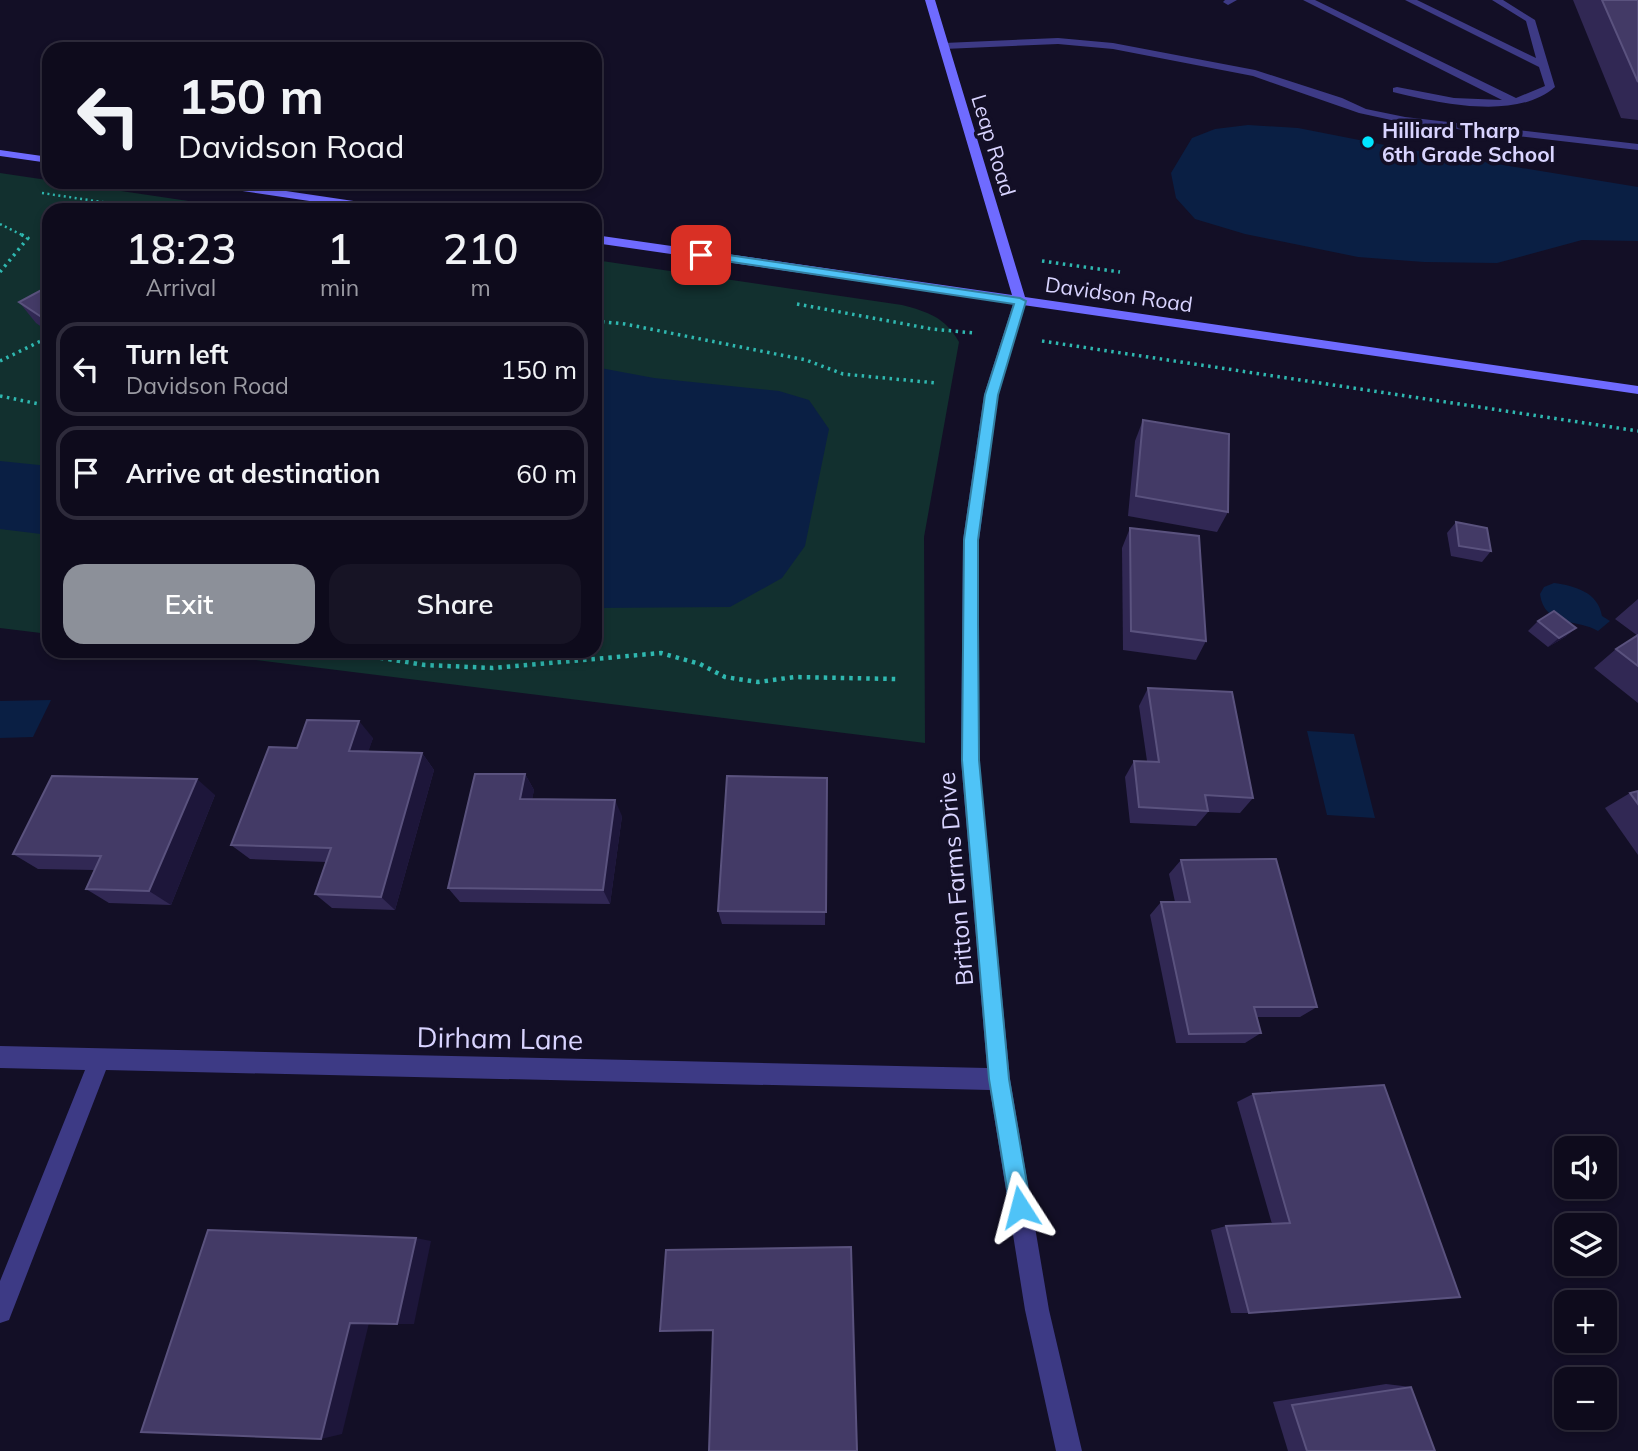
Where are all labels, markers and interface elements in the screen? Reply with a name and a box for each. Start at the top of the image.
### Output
text: 150 m [178,65,324,126]
icon: left [63,70,154,161]
street label: Leap Road [966,91,1022,199]
place label: Hilliard Tharp 6th Grade School [1382,117,1555,167]
text: Davidson Road [178,126,404,166]
marker: Hilliard Tharp 6th Grade School [1360,134,1376,150]
text: 18:23 [126,222,236,275]
text: 1 [327,222,352,275]
text: 210 [443,222,518,275]
pin [671,225,731,285]
icon: arrive [682,236,720,274]
street label: Davidson Road [1044,271,1194,317]
text: Arrival [146,273,216,302]
text: min [320,273,359,302]
text: m [470,273,491,302]
text: Turn left [126,338,228,371]
icon: left [67,350,105,388]
text: 150 m [501,353,577,386]
text: Davidson Road [126,371,289,400]
icon: arrive [67,454,105,492]
text: Arrive at destination [126,457,381,490]
text: 60 m [516,457,577,490]
button: Exit [63,564,315,644]
button: Share [329,564,581,644]
street label: Britton Farms Drive [931,771,979,987]
street label: Dirham Lane [416,1019,584,1057]
map controls [1554,1136,1617,1430]
button: sound [1554,1136,1617,1199]
position arrow [983,1170,1057,1244]
button: layers [1554,1213,1617,1276]
button: + [1554,1290,1617,1353]
button: − [1554,1367,1617,1430]

